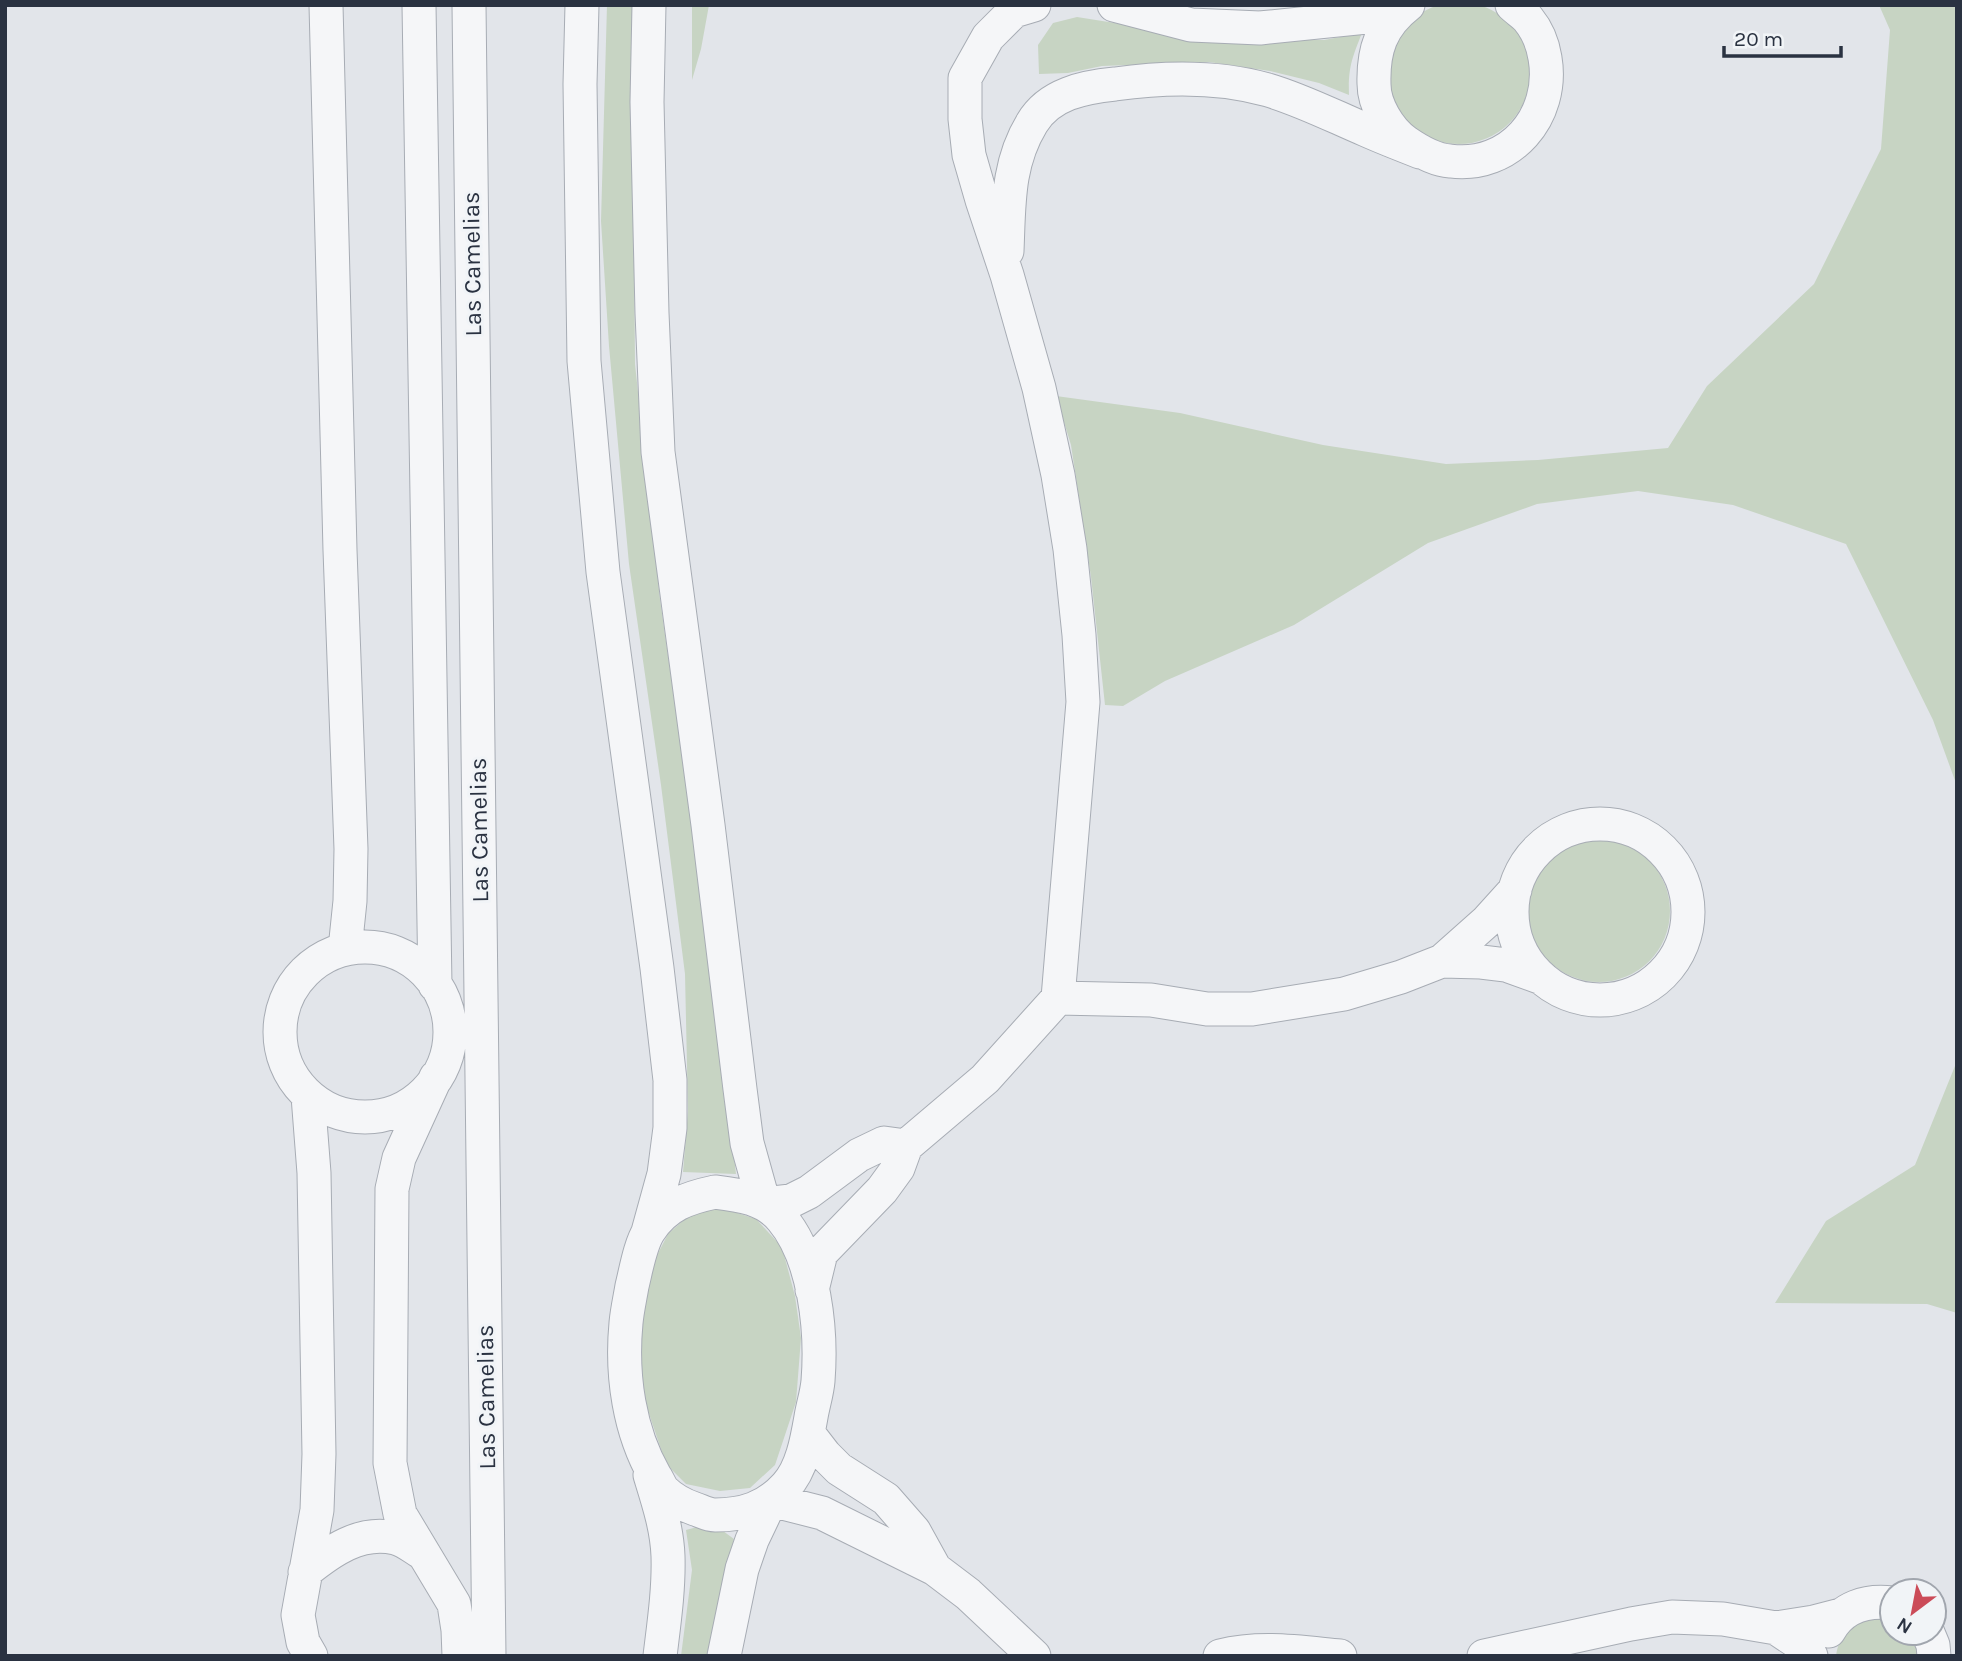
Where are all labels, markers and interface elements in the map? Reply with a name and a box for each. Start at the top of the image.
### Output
scale bar [1724,14,1841,58]
text: 20 m [1734,27,1783,51]
street label: Las Camelias [457,191,487,337]
street label: Las Camelias [464,757,494,903]
street label: Las Camelias [471,1324,501,1470]
north arrow [1878,1577,1948,1647]
text: N [1893,1613,1916,1639]

